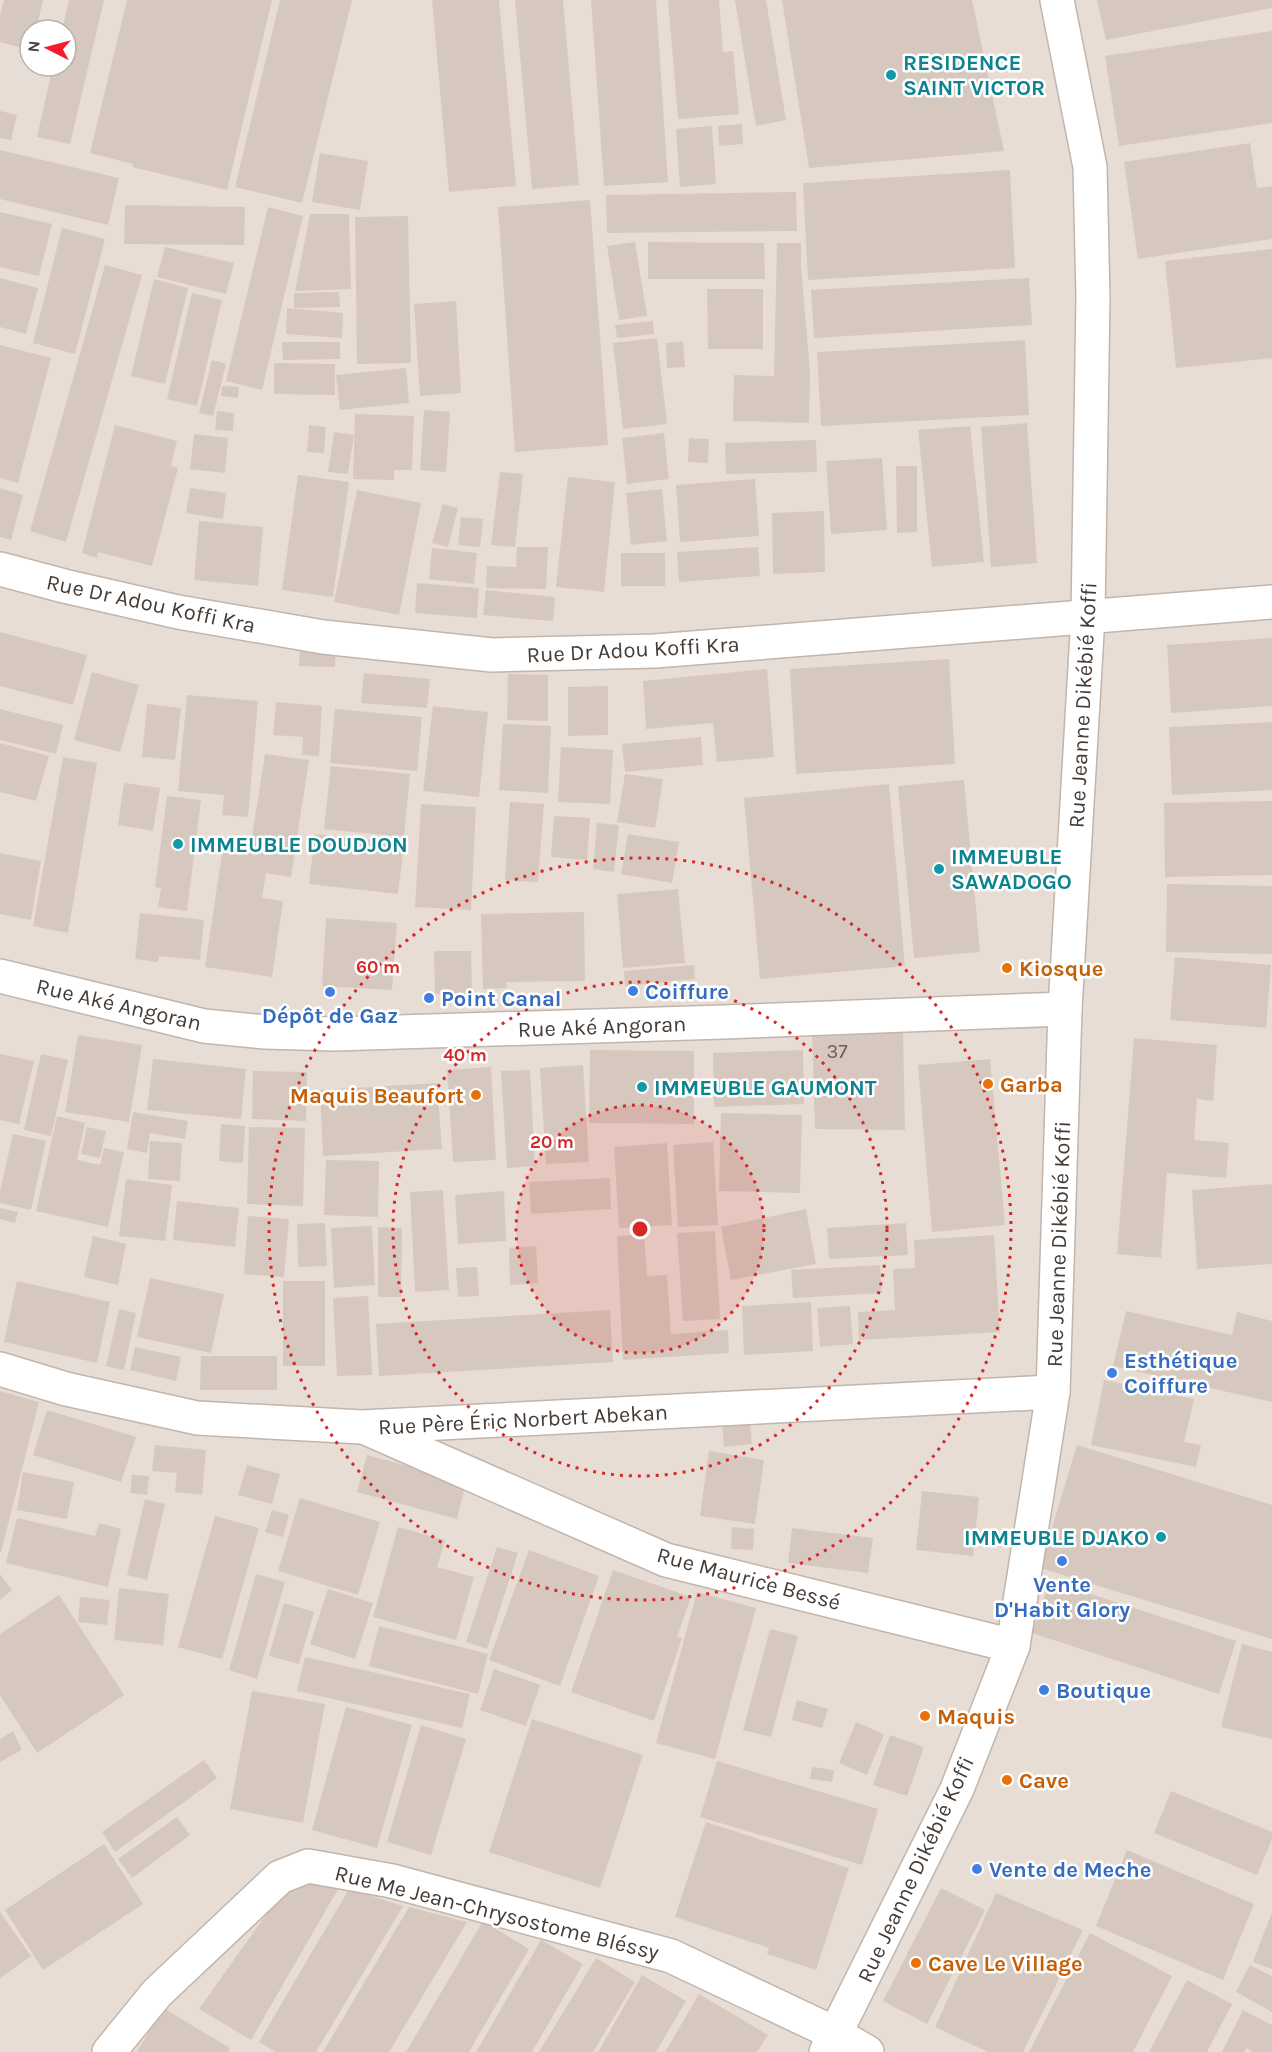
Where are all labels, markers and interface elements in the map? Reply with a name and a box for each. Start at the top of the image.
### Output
north arrow [18,18,78,78]
text: N [24,40,44,53]
place label: RESIDENCE SAINT VICTOR [903,50,1045,101]
marker: RESIDENCE SAINT VICTOR [884,68,898,82]
street label: Rue Dr Adou Koffi Kra [44,569,258,639]
street label: Rue Jeanne Dikébié Koffi [1064,581,1102,829]
street label: Rue Dr Adou Koffi Kra [526,631,740,669]
place label: IMMEUBLE DOUDJON [190,832,408,858]
marker: IMMEUBLE DOUDJON [171,837,185,851]
place label: IMMEUBLE SAWADOGO [951,844,1072,895]
marker: IMMEUBLE SAWADOGO [932,862,946,876]
text: 60 m [356,956,400,978]
place label: Kiosque [1019,956,1104,982]
marker: Kiosque [1000,961,1014,975]
street label: Rue Aké Angoran [34,973,204,1037]
place label: Coiffure [645,979,729,1005]
marker: Coiffure [626,984,640,998]
marker: Dépôt de Gaz [323,985,337,999]
place label: Point Canal [441,986,561,1012]
marker: Point Canal [422,991,436,1005]
place label: Dépôt de Gaz [262,1003,398,1029]
street label: Rue Aké Angoran [517,1011,687,1043]
house number: 37 [826,1040,848,1063]
text: 40 m [443,1044,487,1066]
place label: Garba [1000,1072,1063,1098]
place label: IMMEUBLE GAUMONT [654,1075,877,1101]
marker: Garba [981,1077,995,1091]
marker: IMMEUBLE GAUMONT [635,1080,649,1094]
place label: Maquis Beaufort [290,1083,464,1109]
marker: Maquis Beaufort [469,1088,483,1102]
street label: Rue Jeanne Dikébié Koffi [1042,1120,1076,1368]
text: 20 m [530,1131,574,1153]
centre of rings [630,1219,650,1239]
place label: Esthétique Coiffure [1124,1348,1237,1399]
marker: Esthétique Coiffure [1105,1366,1119,1380]
street label: Rue Père Éric Norbert Abekan [377,1398,669,1441]
place label: IMMEUBLE DJAKO [964,1525,1149,1551]
marker: IMMEUBLE DJAKO [1154,1530,1168,1544]
street label: Rue Maurice Bessé [654,1542,843,1616]
marker: Vente D'Habit Glory [1055,1554,1069,1568]
place label: Vente D'Habit Glory [994,1572,1130,1623]
place label: Boutique [1056,1678,1151,1704]
marker: Boutique [1037,1683,1051,1697]
place label: Maquis [937,1704,1015,1730]
marker: Maquis [918,1709,932,1723]
street label: Rue Jeanne Dikébié Koffi [852,1752,980,1987]
place label: Cave [1019,1768,1069,1794]
marker: Cave [1000,1773,1014,1787]
place label: Vente de Meche [989,1857,1151,1883]
street label: Rue Me Jean-Chrysostome Bléssy [332,1860,662,1966]
marker: Vente de Meche [970,1862,984,1876]
place label: Cave Le Village [928,1951,1083,1977]
marker: Cave Le Village [909,1956,923,1970]

